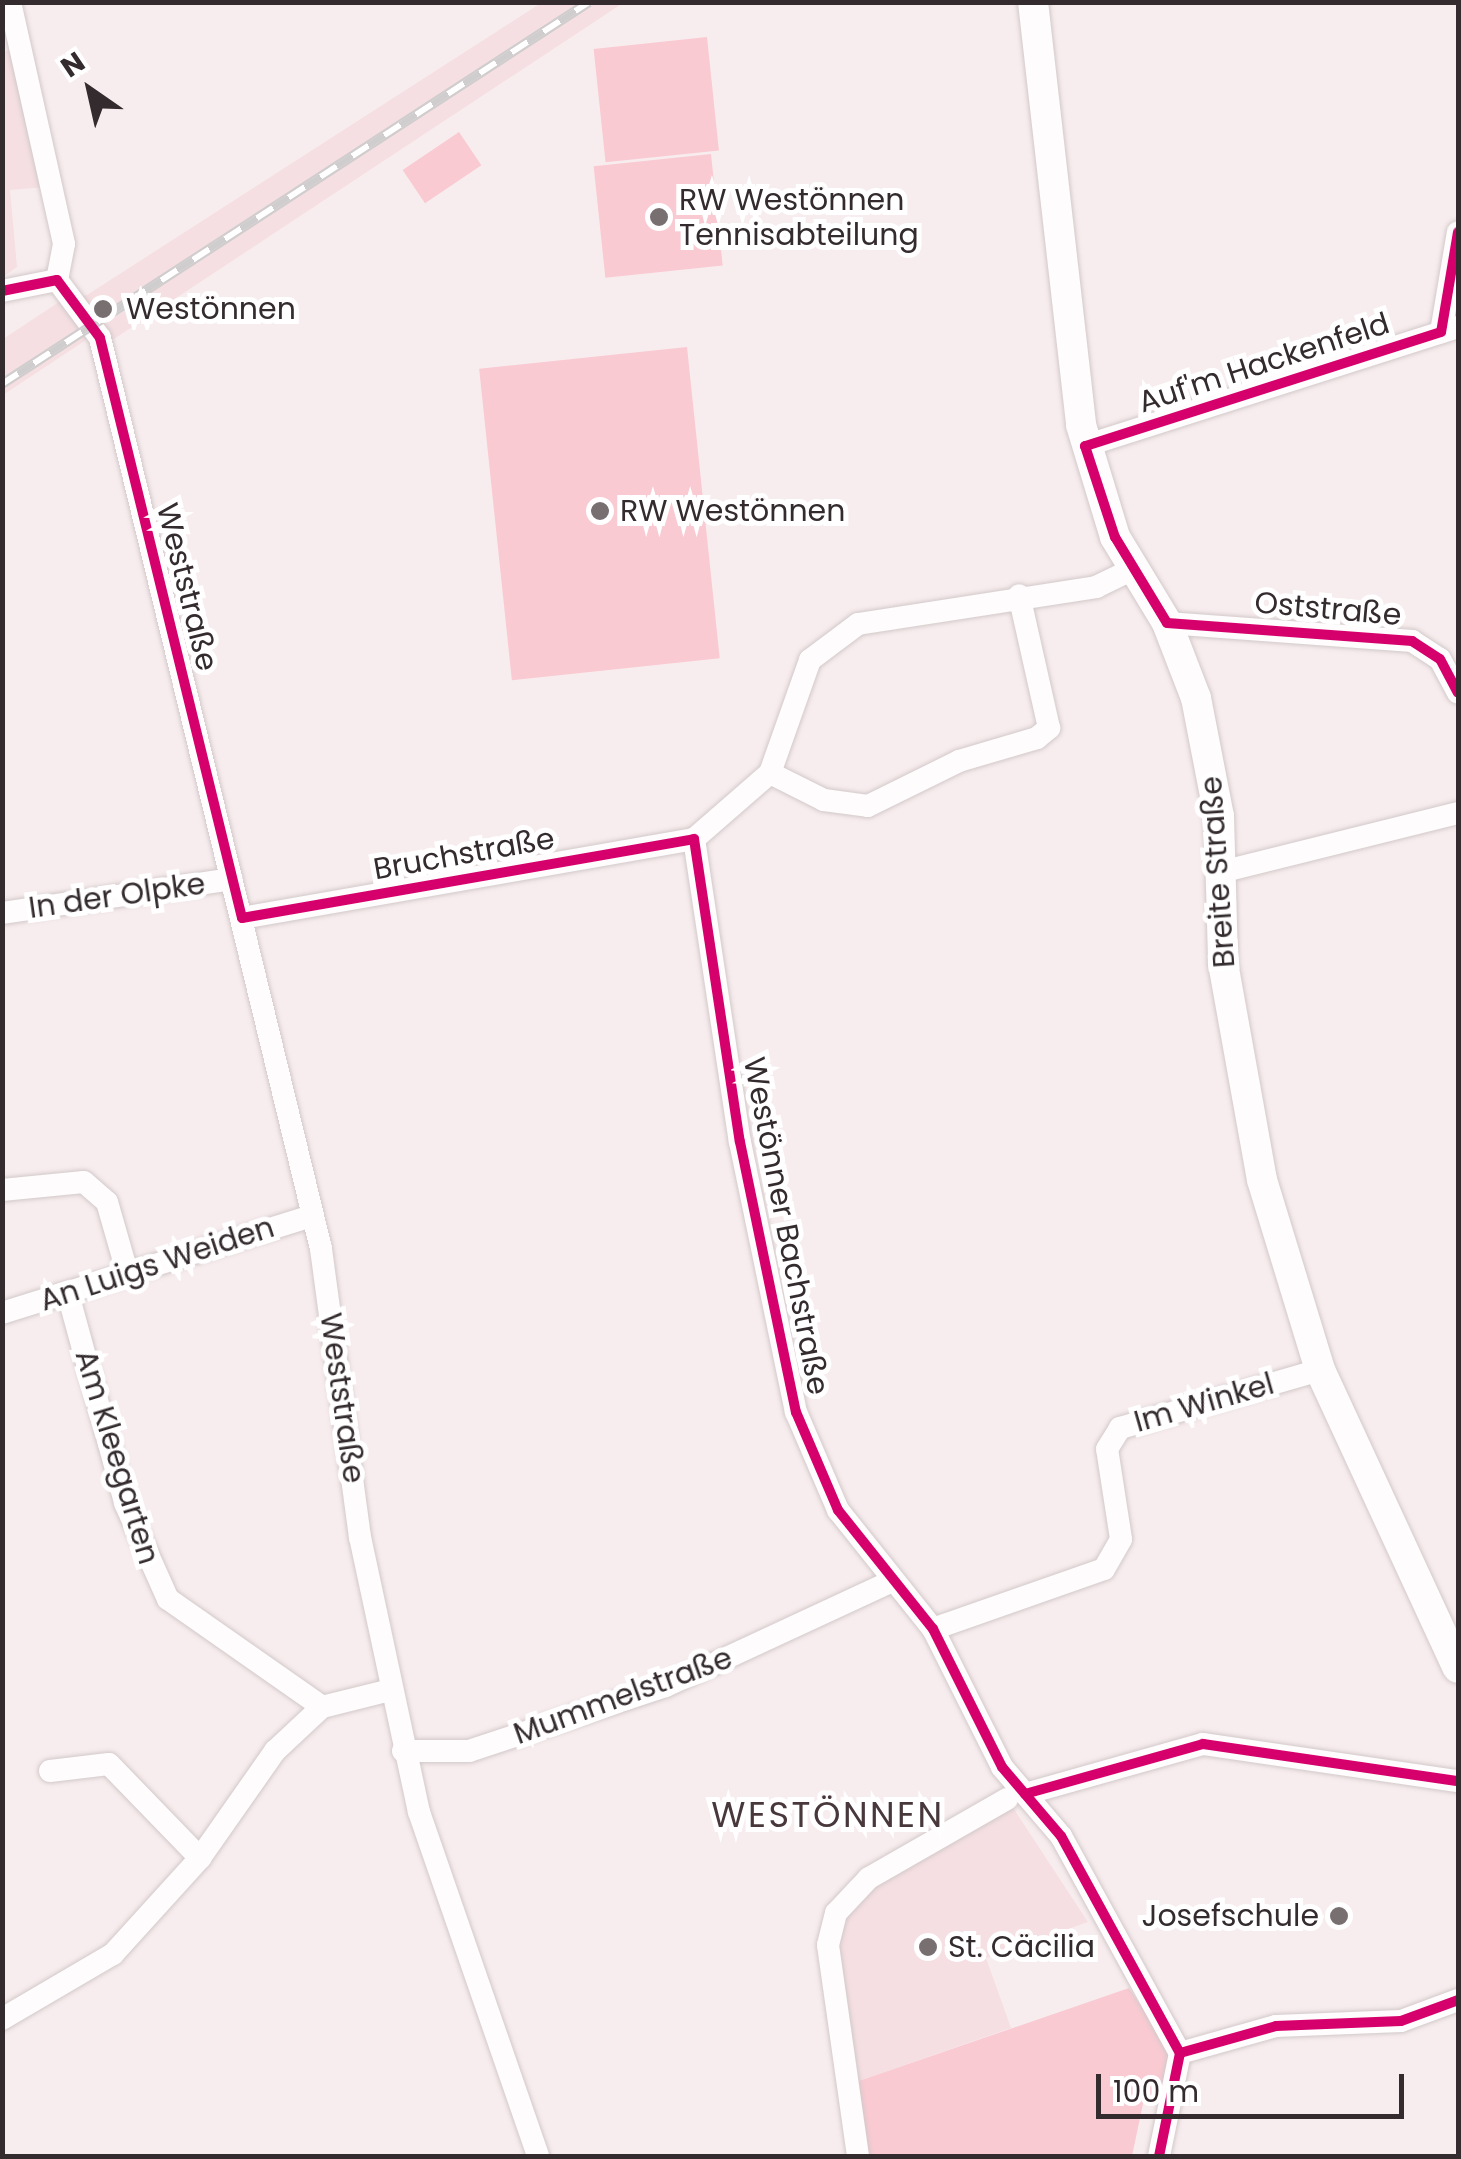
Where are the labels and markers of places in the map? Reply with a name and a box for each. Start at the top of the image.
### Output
place label: RW Westönnen Tennisabteilung [679,182,919,252]
marker: RW Westönnen Tennisabteilung [648,206,670,228]
place label: Westönnen [126,291,296,327]
marker: Westönnen [90,296,116,322]
place label: RW Westönnen [620,493,845,529]
marker: RW Westönnen [589,500,611,522]
place label: Josefschule [1142,1898,1319,1934]
marker: Josefschule [1328,1905,1350,1927]
place label: St. Cäcilia [948,1929,1095,1965]
marker: St. Cäcilia [917,1936,939,1958]

